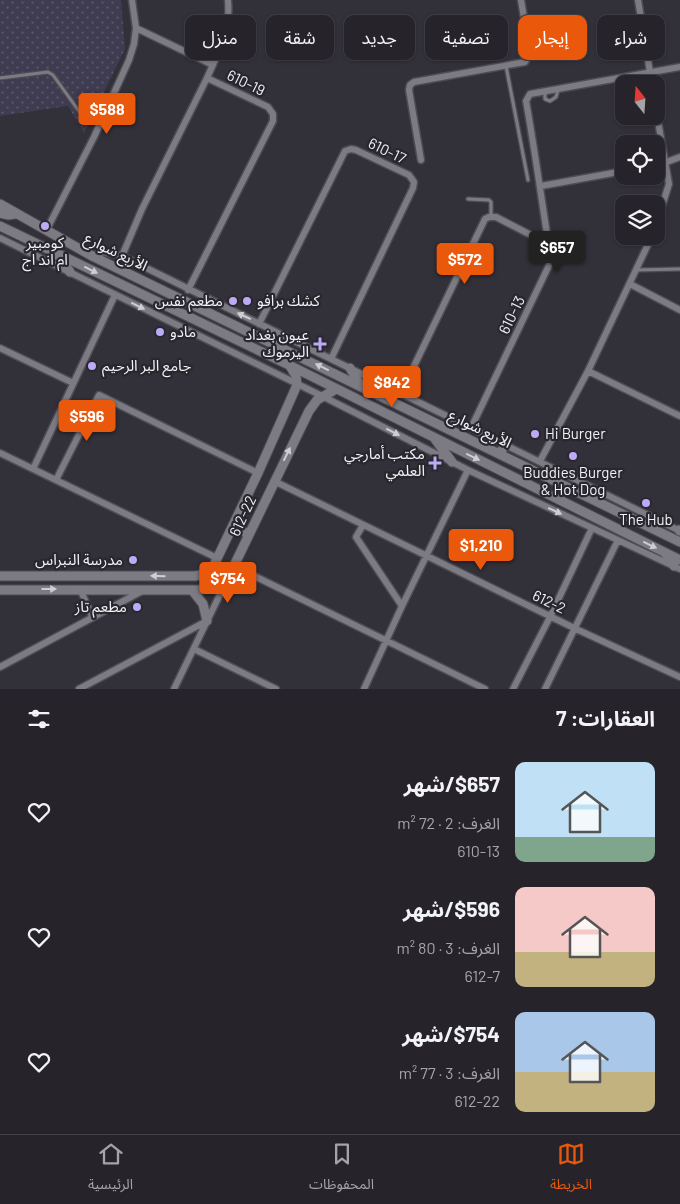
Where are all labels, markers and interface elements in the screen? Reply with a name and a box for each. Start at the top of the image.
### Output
chip: منزل [185,15,256,60]
chip: شقة [266,15,334,60]
chip: جديد [344,15,415,60]
chip: تصفية [425,15,508,60]
chip: إيجار [518,15,587,60]
chip: شراء [597,15,665,60]
street label: 610-19 [224,65,268,99]
north arrow [615,75,665,125]
map controls [615,75,665,245]
pin: $588 [77,92,137,135]
text: $588 [89,99,125,118]
street label: 610-17 [366,133,409,167]
button: locate [615,135,665,185]
button: layers [615,195,665,245]
marker: كومبير ام اند اج [39,220,51,232]
street label: الأربع شوارع [80,228,151,278]
pin: $657 [527,230,587,273]
place label: كومبير ام اند اج [22,233,68,272]
text: $657 [540,237,574,256]
pin: $572 [435,242,495,285]
text: $572 [448,249,482,268]
one-way arrow [84,266,98,274]
place label: مطعم نفس [155,291,223,312]
place label: كشك برافو [257,291,321,310]
street label: 610-13 [494,293,528,337]
marker: مطعم نفس [227,295,239,307]
marker: كشك برافو [241,295,253,307]
one-way arrow [131,302,145,310]
one-way arrow [236,312,251,321]
place label: مادو [170,322,196,341]
place label: عيون بغداد اليرموك [245,325,309,361]
marker: مادو [154,326,166,338]
marker: عيون بغداد اليرموك [313,337,327,351]
place label: جامع البر الرحيم [102,356,191,378]
marker: جامع البر الرحيم [86,360,98,372]
one-way arrow [315,363,329,371]
pin: $842 [362,366,422,408]
text: $842 [374,372,410,391]
pin: $596 [57,400,117,442]
street label: الأربع شوارع [444,405,515,455]
text: $596 [70,406,104,425]
place label: Hi Burger [545,424,606,442]
one-way arrow [386,428,401,436]
marker: Hi Burger [529,428,541,440]
place label: مكتب أمارجي العلمي [344,444,425,482]
one-way arrow [283,447,291,461]
marker: Buddies Burger & Hot Dog [567,450,579,462]
one-way arrow [465,453,480,461]
marker: مكتب أمارجي العلمي [429,457,441,469]
place label: Buddies Burger & Hot Dog [523,463,623,498]
street label: 612-22 [225,492,259,539]
marker: The Hub [640,497,652,509]
one-way arrow [548,507,562,515]
place label: The Hub [619,510,673,528]
pin: $1,210 [440,528,522,571]
text: $1,210 [460,535,502,554]
one-way arrow [642,541,657,549]
place label: مدرسة النبراس [35,550,123,569]
marker: مدرسة النبراس [127,554,139,566]
pin: $754 [198,562,258,604]
text: $754 [210,568,246,587]
one-way arrow [149,571,165,579]
one-way arrow [41,585,57,593]
street label: 612-2 [530,585,569,617]
place label: مطعم تاز [74,597,127,618]
marker: مطعم تاز [131,601,143,613]
icon: filters [25,705,53,733]
text: العقارات: 7 [556,705,655,730]
text: $657/شهر [404,771,500,796]
icon: home [555,782,615,842]
icon: heart [25,798,53,826]
text: الغرف: 2 · 72 m² [397,813,500,832]
text: 610-13 [457,841,500,860]
text: $596/شهر [403,896,500,921]
icon: home [555,907,615,967]
icon: heart [25,923,53,951]
text: الغرف: 3 · 80 m² [396,938,500,957]
text: 612-7 [465,966,500,985]
text: $754/شهر [402,1021,500,1046]
icon: home [555,1032,615,1092]
icon: heart [25,1048,53,1076]
text: الغرف: 3 · 77 m² [399,1063,500,1082]
text: 612-22 [454,1091,500,1110]
tab: الرئيسية [88,1140,133,1199]
tab: المحفوظات [309,1140,374,1199]
tab: الخريطة [550,1140,592,1199]

